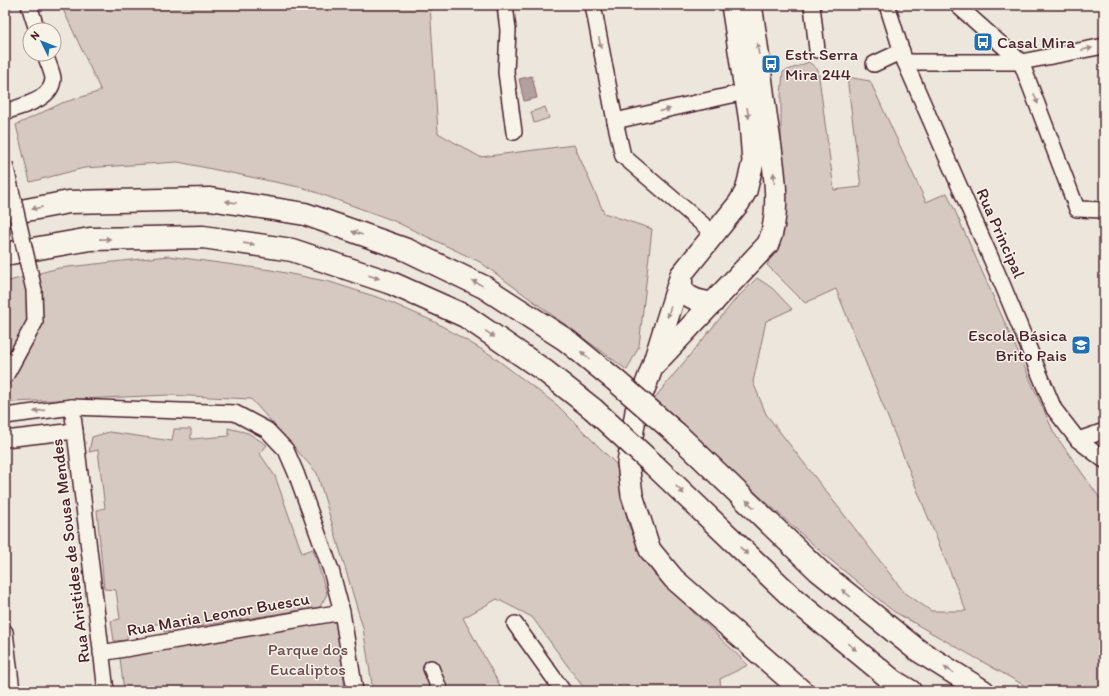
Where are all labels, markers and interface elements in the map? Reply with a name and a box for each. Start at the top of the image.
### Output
north arrow [22,22,62,62]
text: N [28,28,42,43]
bus stop icon: Casal Mira [972,31,994,53]
place label: Casal Mira [997,32,1075,52]
one-way arrow [597,37,603,49]
one-way arrow [755,43,761,55]
place label: Estr Serra Mira 244 [785,44,858,84]
one-way arrow [1081,46,1093,52]
bus stop icon: Estr Serra Mira 244 [760,53,782,75]
one-way arrow [1033,93,1039,105]
one-way arrow [659,106,671,112]
one-way arrow [746,107,752,119]
one-way arrow [770,172,777,184]
street label: Rua Principal [972,185,1030,281]
one-way arrow [225,199,237,205]
one-way arrow [31,205,43,211]
one-way arrow [351,229,363,235]
one-way arrow [99,236,112,242]
one-way arrow [242,241,255,247]
one-way arrow [368,274,380,280]
one-way arrow [471,280,482,287]
one-way arrow [666,306,672,318]
place label: Escola Básica Brito Pais [968,325,1067,365]
one-way arrow [485,330,496,338]
school or university icon: Escola Básica Brito Pais [1070,334,1092,356]
one-way arrow [579,351,590,360]
one-way arrow [32,408,45,414]
street label: Rua Aristides de Sousa Mendes [46,438,94,664]
one-way arrow [675,485,685,495]
one-way arrow [745,500,755,509]
one-way arrow [739,546,749,556]
street label: Rua Maria Leonor Buescu [125,588,311,640]
one-way arrow [840,588,851,597]
park label: Parque dos Eucaliptos [268,639,348,679]
one-way arrow [846,642,857,651]
one-way arrow [944,667,955,674]

